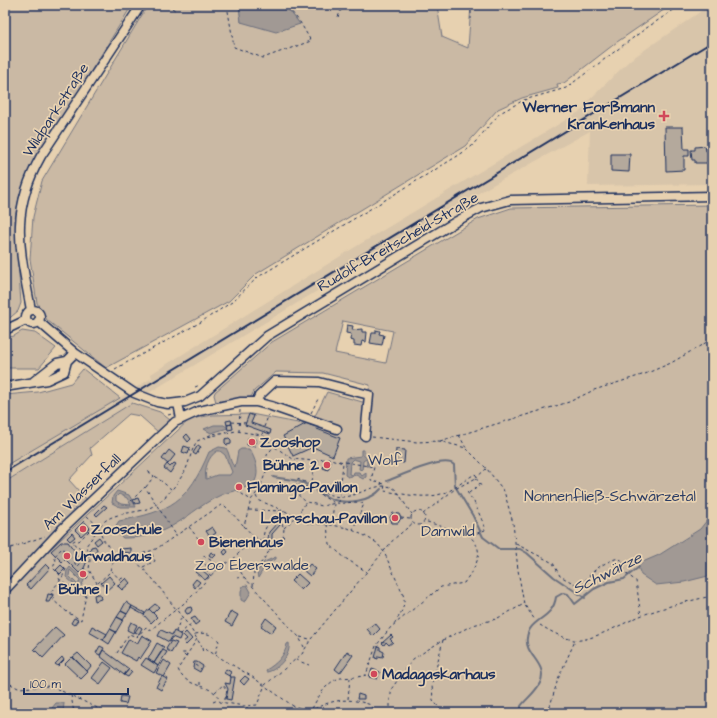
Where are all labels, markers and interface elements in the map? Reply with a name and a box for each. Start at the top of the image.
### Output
street label: Wildparkstraße [18,59,94,161]
place label: Werner Forßmann Krankenhaus [522,97,655,135]
marker: Werner Forßmann Krankenhaus [658,110,670,122]
street label: Rudolf-Breitscheid-Straße [313,187,483,297]
place label: Zooshop [260,432,321,453]
marker: Zooshop [247,437,257,447]
street label: Am Wasserfall [38,449,126,535]
park label: Wolf [368,450,402,471]
place label: Bühne 2 [263,455,319,476]
marker: Bühne 2 [322,460,332,470]
place label: Flamingo-Pavillon [247,477,358,500]
marker: Flamingo-Pavillon [234,482,244,492]
park label: Nonnenfließ-Schwärzetal [524,486,696,507]
place label: Lehrschau-Pavillon [261,508,387,529]
marker: Lehrschau-Pavillon [390,513,400,523]
place label: Zooschule [91,519,162,540]
park label: Damwild [421,521,475,542]
marker: Zooschule [78,524,88,534]
place label: Bienenhaus [209,532,284,553]
marker: Bienenhaus [196,537,206,547]
place label: Urwaldhaus [75,546,152,567]
water label: Schwärze [569,546,647,599]
marker: Urwaldhaus [62,551,72,561]
park label: Zoo Eberswalde [195,555,309,576]
marker: Bühne 1 [78,569,88,579]
place label: Bühne 1 [58,579,108,600]
place label: Madagaskarhaus [382,664,496,687]
marker: Madagaskarhaus [369,669,379,679]
scale bar [24,670,128,696]
text: 100 m [30,676,61,693]

